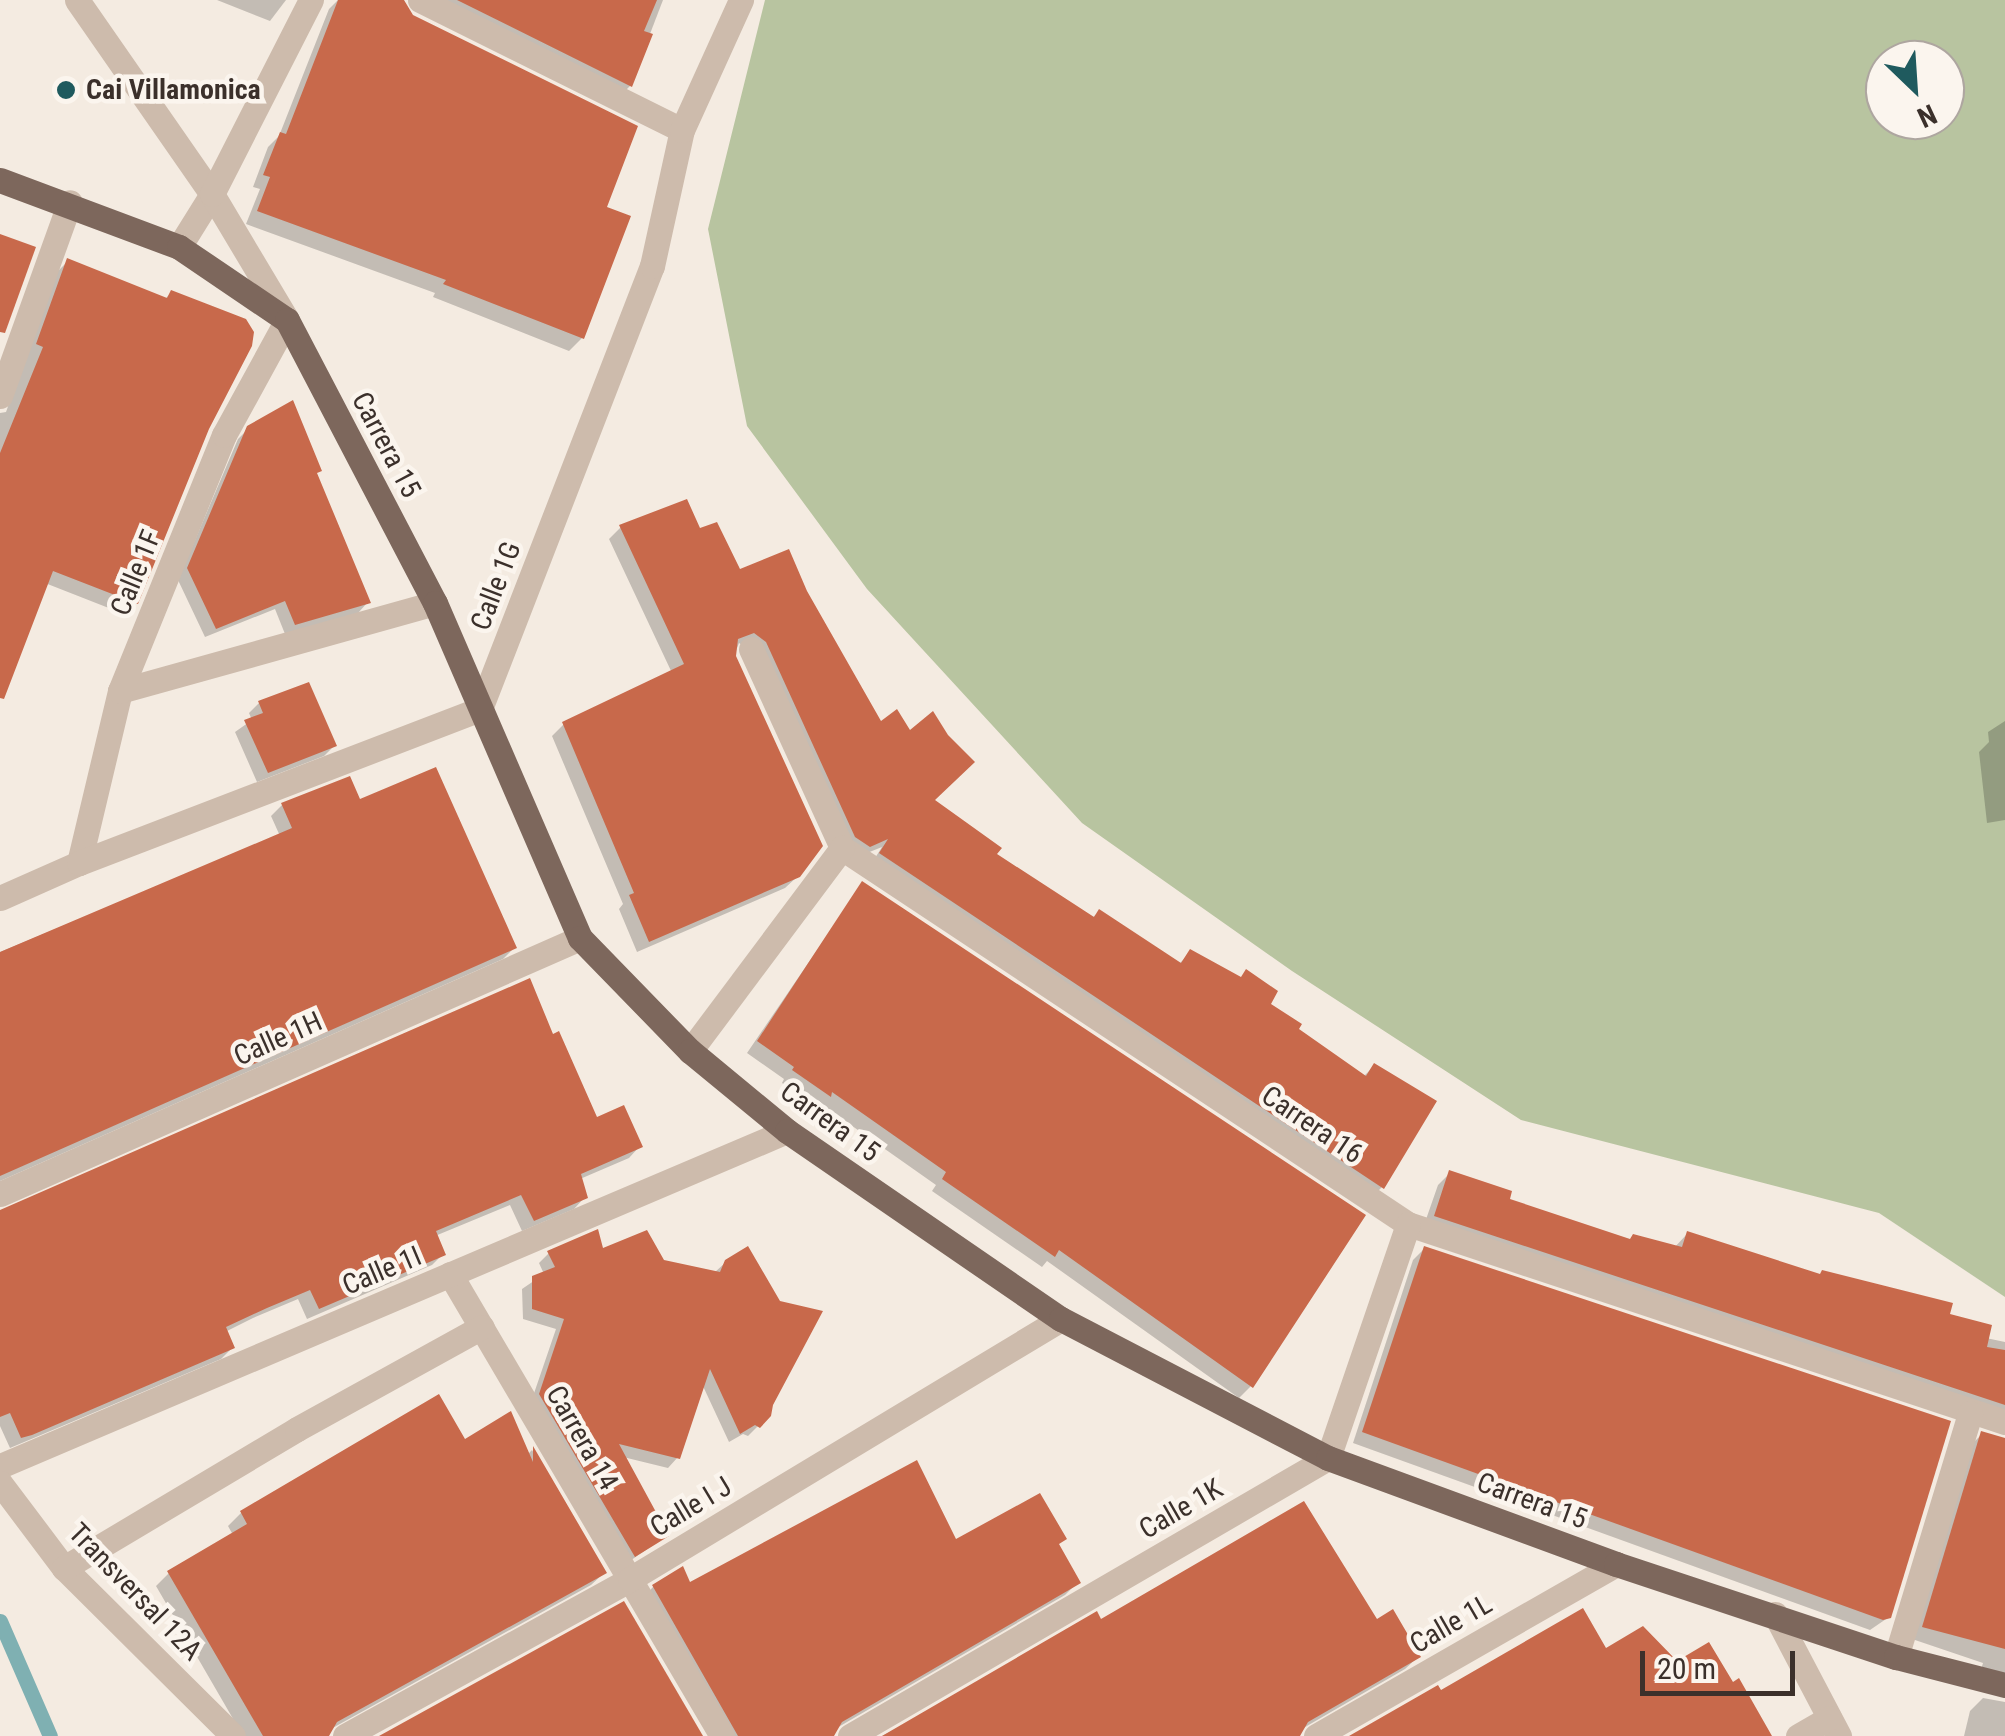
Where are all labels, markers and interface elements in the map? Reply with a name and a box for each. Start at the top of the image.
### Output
north arrow [1865,40,1965,140]
place label: Cai Villamonica [86,73,261,107]
marker: Cai Villamonica [55,79,77,101]
text: N [1912,97,1942,134]
street label: Carrera 15 [344,386,428,504]
street label: Calle 1F [104,525,168,621]
street label: Calle 1G [464,537,528,635]
street label: Calle 1H [229,1005,327,1073]
street label: Carrera 15 [774,1075,886,1169]
street label: Carrera 16 [1255,1079,1369,1171]
street label: Calle 1I [337,1239,427,1303]
street label: Carrera 14 [539,1380,625,1496]
street label: Carrera 15 [1472,1466,1592,1536]
street label: Calle I J [644,1470,738,1544]
street label: Calle 1K [1133,1472,1229,1546]
street label: Transversal 12A [61,1516,209,1668]
street label: Calle 1L [1404,1587,1498,1661]
scale bar [1645,1631,1800,1693]
text: 20 m [1657,1651,1716,1686]

